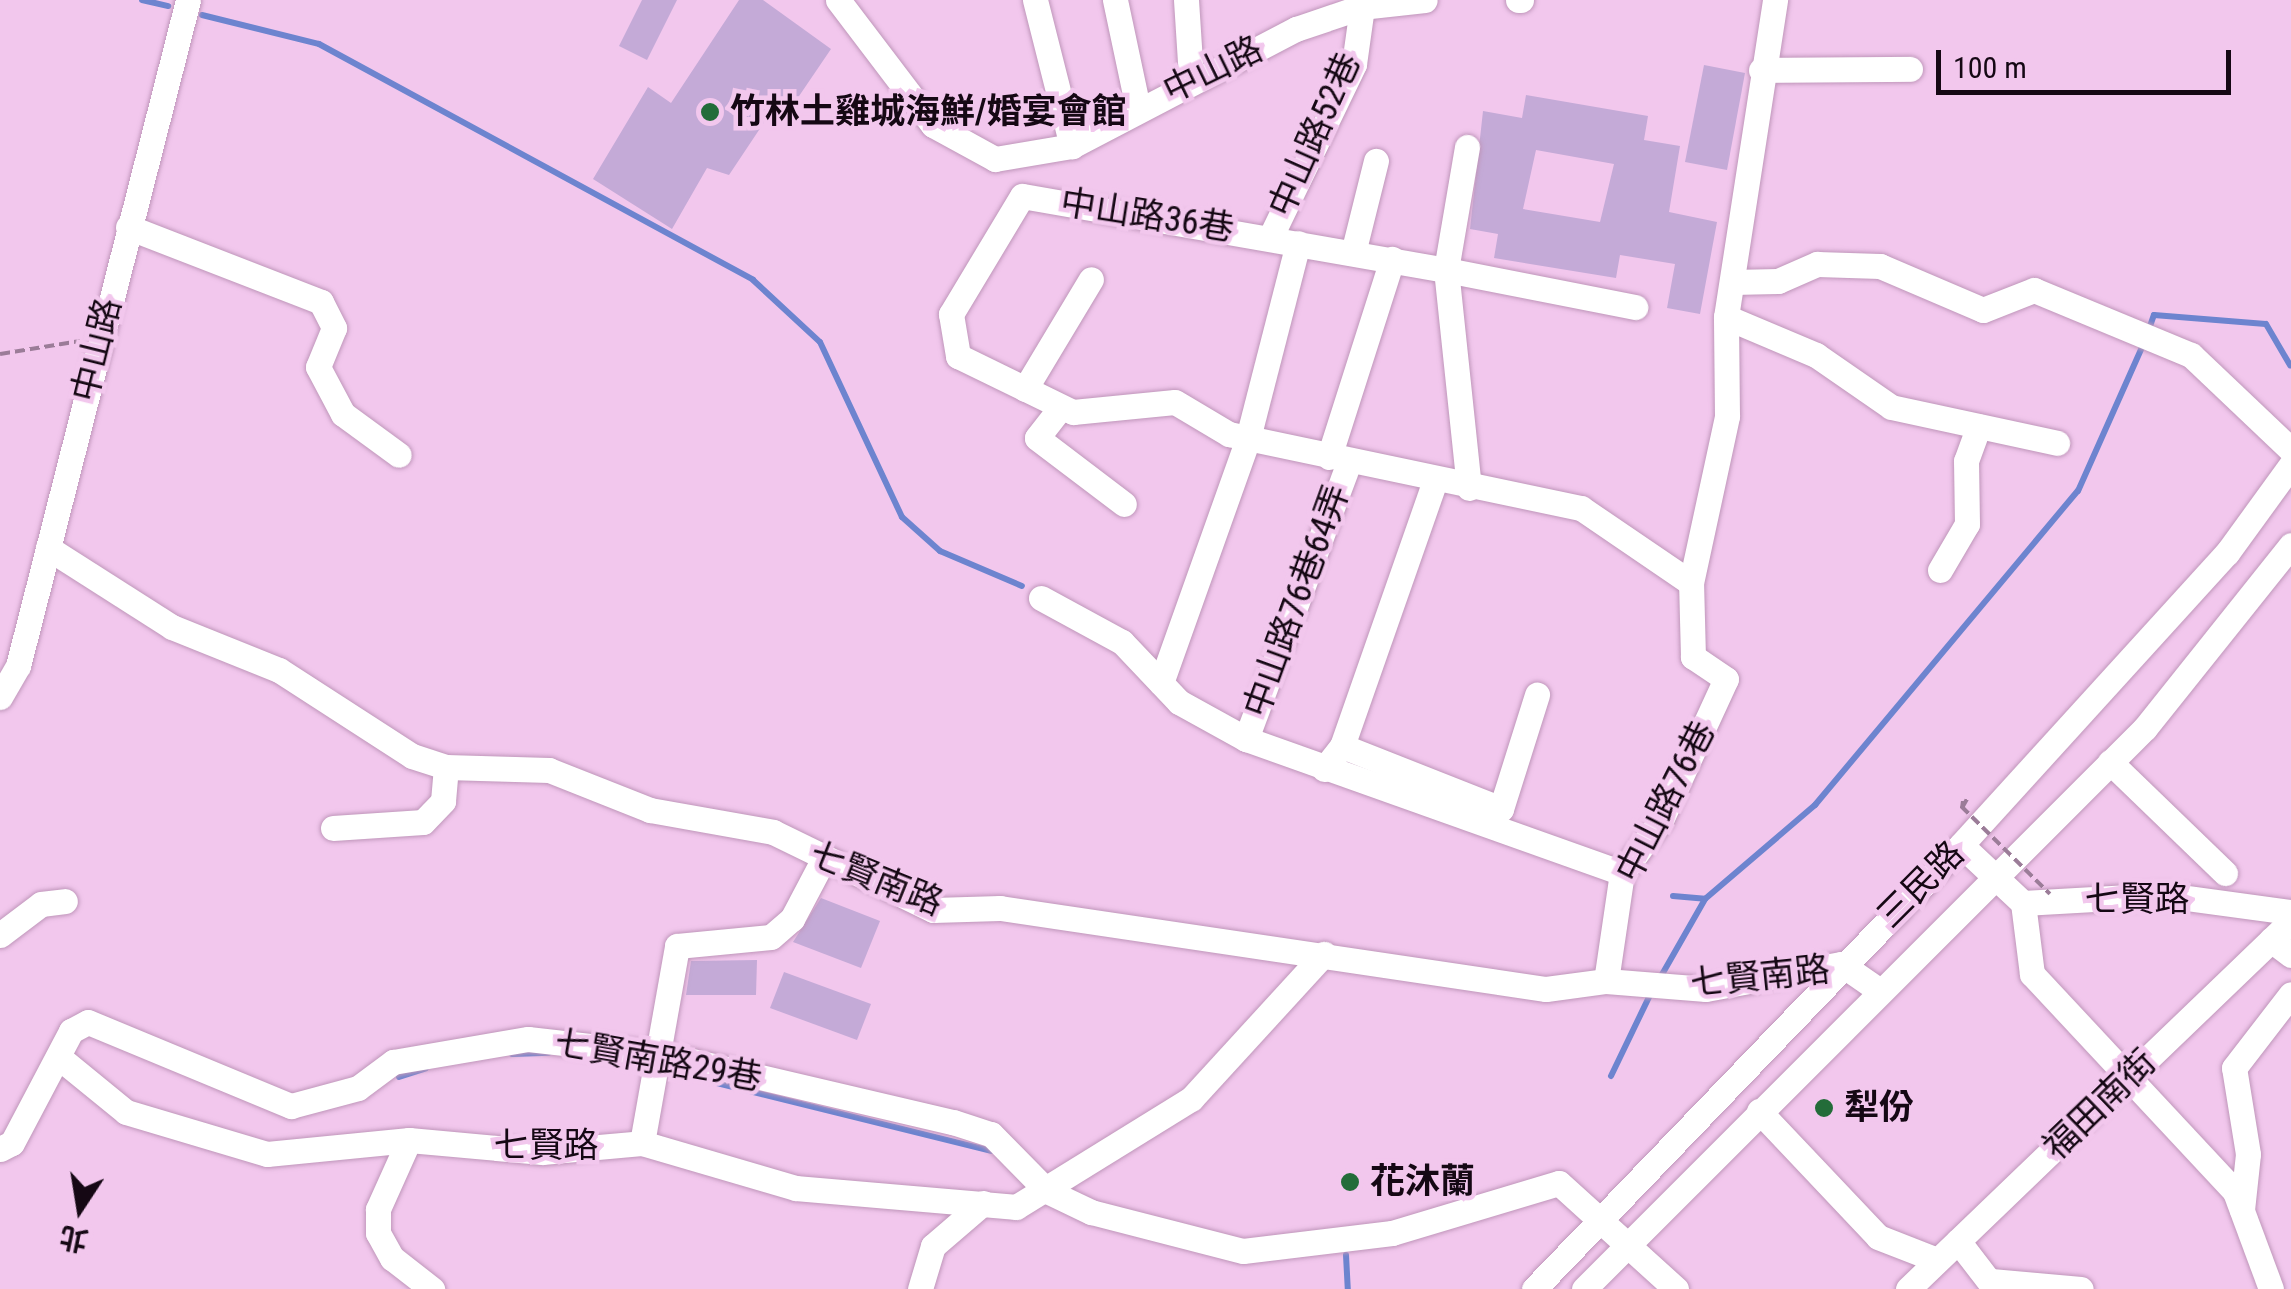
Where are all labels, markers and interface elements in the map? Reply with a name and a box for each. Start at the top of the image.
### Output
street label: 中山路 [1157,28,1269,112]
scale bar [1941,30,2236,92]
street label: 中山路52巷 [1260,47,1370,223]
text: 100 m [1953,50,2027,85]
place label: 竹林土雞城海鮮/婚宴會館 [730,91,1127,133]
marker: 竹林土雞城海鮮/婚宴會館 [699,101,721,123]
street label: 中山路36巷 [1058,182,1236,250]
street label: 中山路 [64,294,130,406]
street label: 中山路76巷64弄 [1236,479,1358,723]
street label: 中山路76巷 [1608,715,1724,889]
street label: 七賢南路 [803,833,949,925]
street label: 三民路 [1869,833,1973,937]
street label: 七賢路 [2085,879,2189,921]
street label: 七賢南路 [1688,949,1832,1005]
street label: 七賢南路29巷 [551,1022,765,1100]
street label: 福田南街 [2035,1041,2165,1169]
place label: 犁份 [1844,1087,1914,1129]
marker: 犁份 [1813,1097,1835,1119]
street label: 七賢路 [494,1125,598,1167]
north arrow [30,1159,130,1259]
place label: 花沐蘭 [1370,1161,1475,1203]
marker: 花沐蘭 [1339,1171,1361,1193]
text: 北 [57,1220,91,1258]

